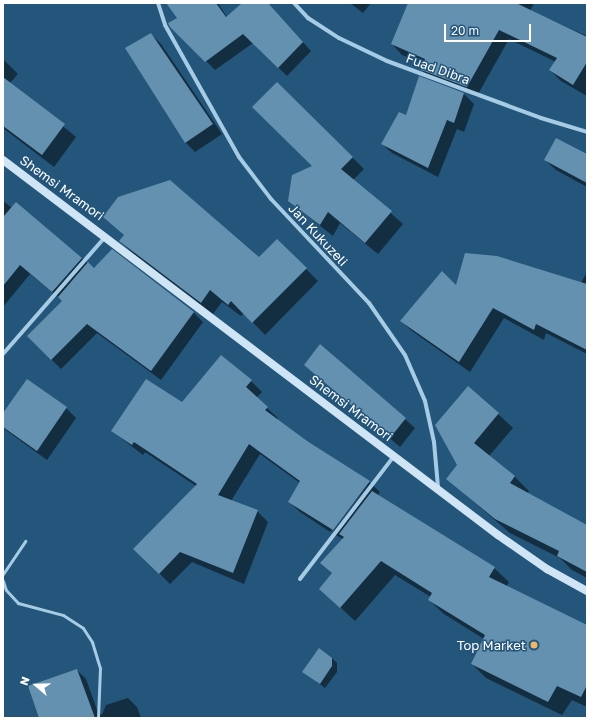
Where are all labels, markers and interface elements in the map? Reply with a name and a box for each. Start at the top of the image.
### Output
scale bar [446,16,533,42]
text: 20 m [451,23,479,38]
street label: Fuad Dibra [404,50,472,88]
street label: Shemsi Mramori [17,152,107,224]
street label: Jan Kukuzeli [285,201,351,269]
street label: Shemsi Mramori [306,372,396,444]
place label: Top Market [457,637,526,653]
marker: Top Market [529,640,539,650]
north arrow [16,665,56,705]
text: N [17,675,32,687]

